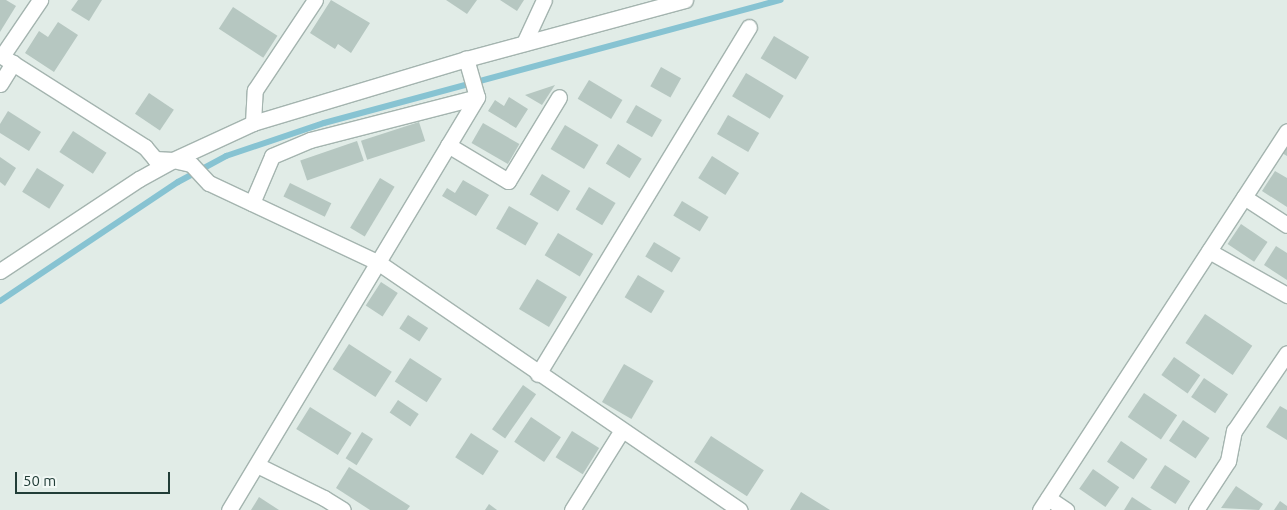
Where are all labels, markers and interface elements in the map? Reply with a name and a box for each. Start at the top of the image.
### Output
scale bar [18,462,172,494]
text: 50 m [23,472,56,489]

